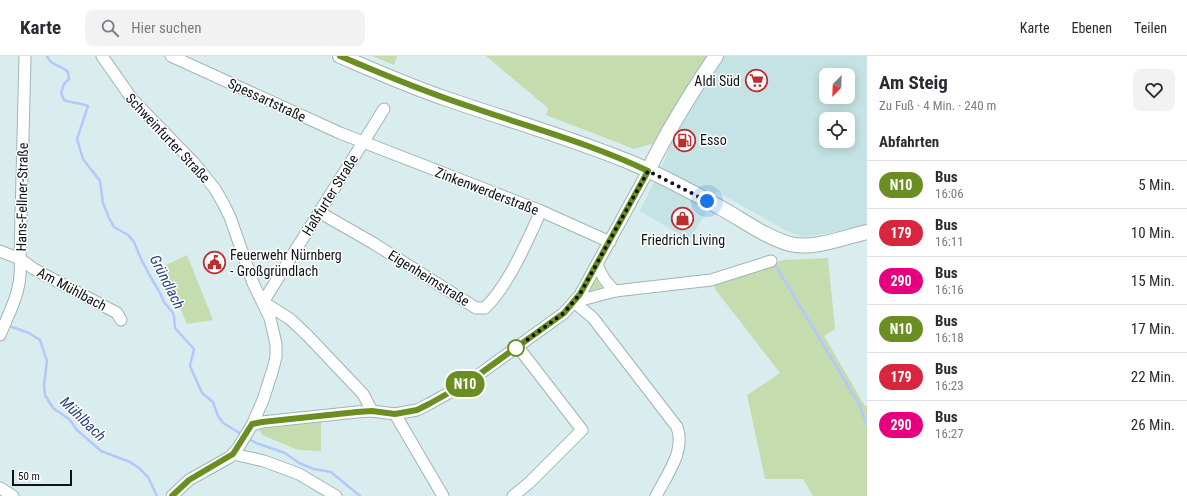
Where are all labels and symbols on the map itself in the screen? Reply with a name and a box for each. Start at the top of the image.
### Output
supermarket icon: Aldi Süd [743,68,769,94]
north arrow [819,68,855,104]
place label: Aldi Süd [694,73,740,89]
street label: Spessartstraße [226,75,309,125]
street label: Schweinfurter Straße [123,90,214,186]
fuel station icon: Esso [672,127,698,153]
place label: Esso [700,132,727,148]
street label: Hans-Fellner-Straße [13,142,31,251]
street label: Haßfurter Straße [299,151,362,239]
street label: Zinkenwerderstraße [433,164,541,218]
your location [697,191,717,211]
shop icon: Friedrich Living [670,205,696,231]
place label: Friedrich Living [641,232,725,248]
place label: Feuerwehr Nürnberg - Großgründlach [230,247,342,279]
street label: Eigenheimstraße [385,247,473,310]
public building icon: Feuerwehr Nürnberg - Großgründlach [202,250,228,276]
water label: Gründlach [146,252,188,312]
street label: Am Mühlbach [35,264,109,314]
unlabelled marker [507,339,525,357]
line badge: N10 [442,371,488,397]
water label: Mühlbach [56,393,110,445]
scale bar [12,468,72,487]

